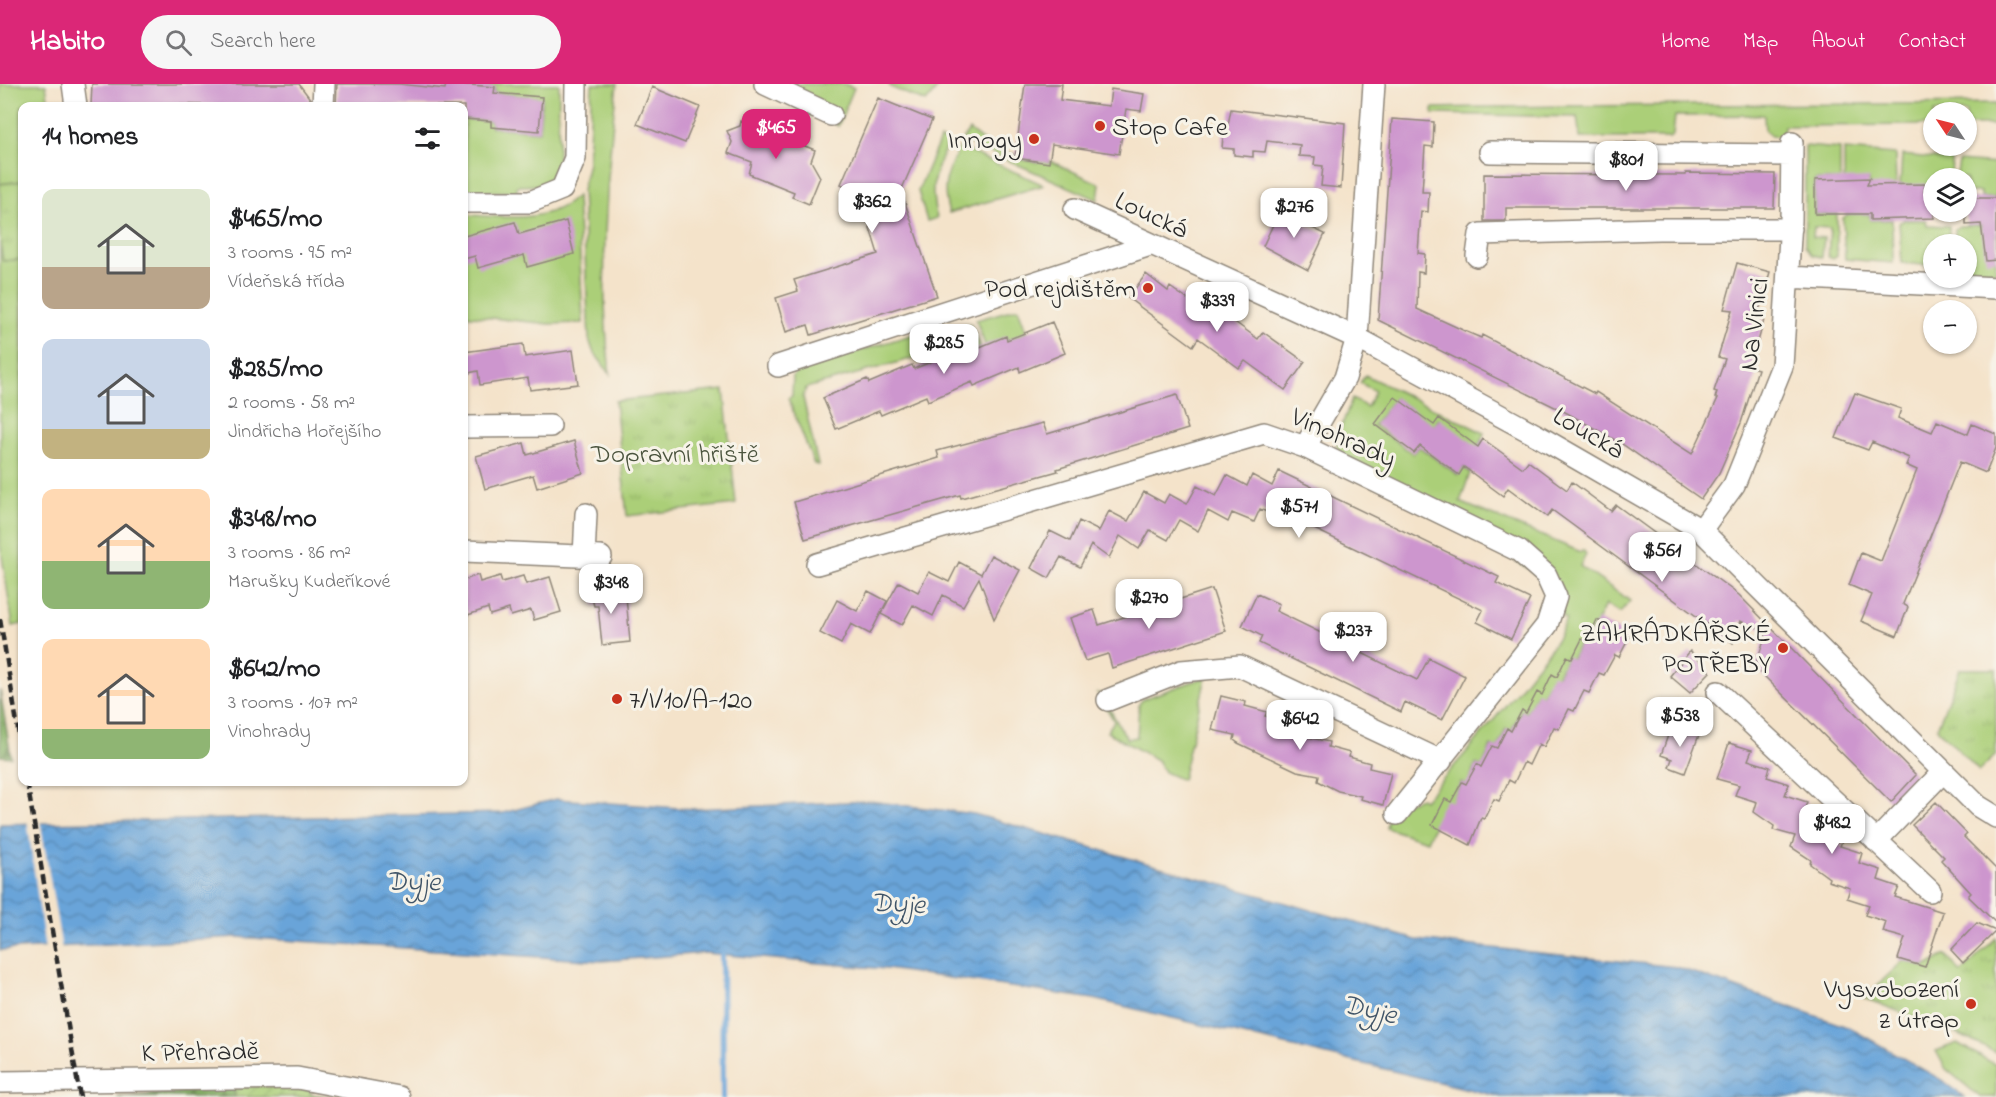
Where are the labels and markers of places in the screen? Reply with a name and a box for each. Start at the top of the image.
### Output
pin: $465 [740,109,812,160]
place label: Stop Cafe [1112,109,1229,148]
marker: Stop Cafe [1093,119,1107,133]
place label: Innogy [948,122,1022,161]
marker: Innogy [1027,132,1041,146]
pin: $801 [1590,141,1662,192]
pin: $362 [836,183,908,234]
pin: $276 [1258,188,1330,239]
place label: Pod rejdištěm [984,271,1136,310]
marker: Pod rejdištěm [1141,281,1155,295]
pin: $339 [1181,282,1253,333]
pin: $285 [908,324,980,375]
pin: $571 [1263,488,1335,539]
pin: $561 [1626,532,1698,583]
pin: $348 [575,564,647,615]
pin: $270 [1113,579,1185,630]
pin: $237 [1317,612,1389,663]
place label: ZAHRÁDKÁŘSKÉ POTŘEBY [1581,615,1772,685]
marker: ZAHRÁDKÁŘSKÉ POTŘEBY [1776,641,1790,655]
place label: 7/I/10/A-120 [629,682,752,721]
marker: 7/I/10/A-120 [610,692,624,706]
pin: $538 [1644,697,1716,748]
pin: $642 [1264,700,1336,751]
pin: $482 [1796,804,1868,855]
place label: Vysvobození z útrap [1823,971,1959,1041]
marker: Vysvobození z útrap [1964,997,1978,1011]

